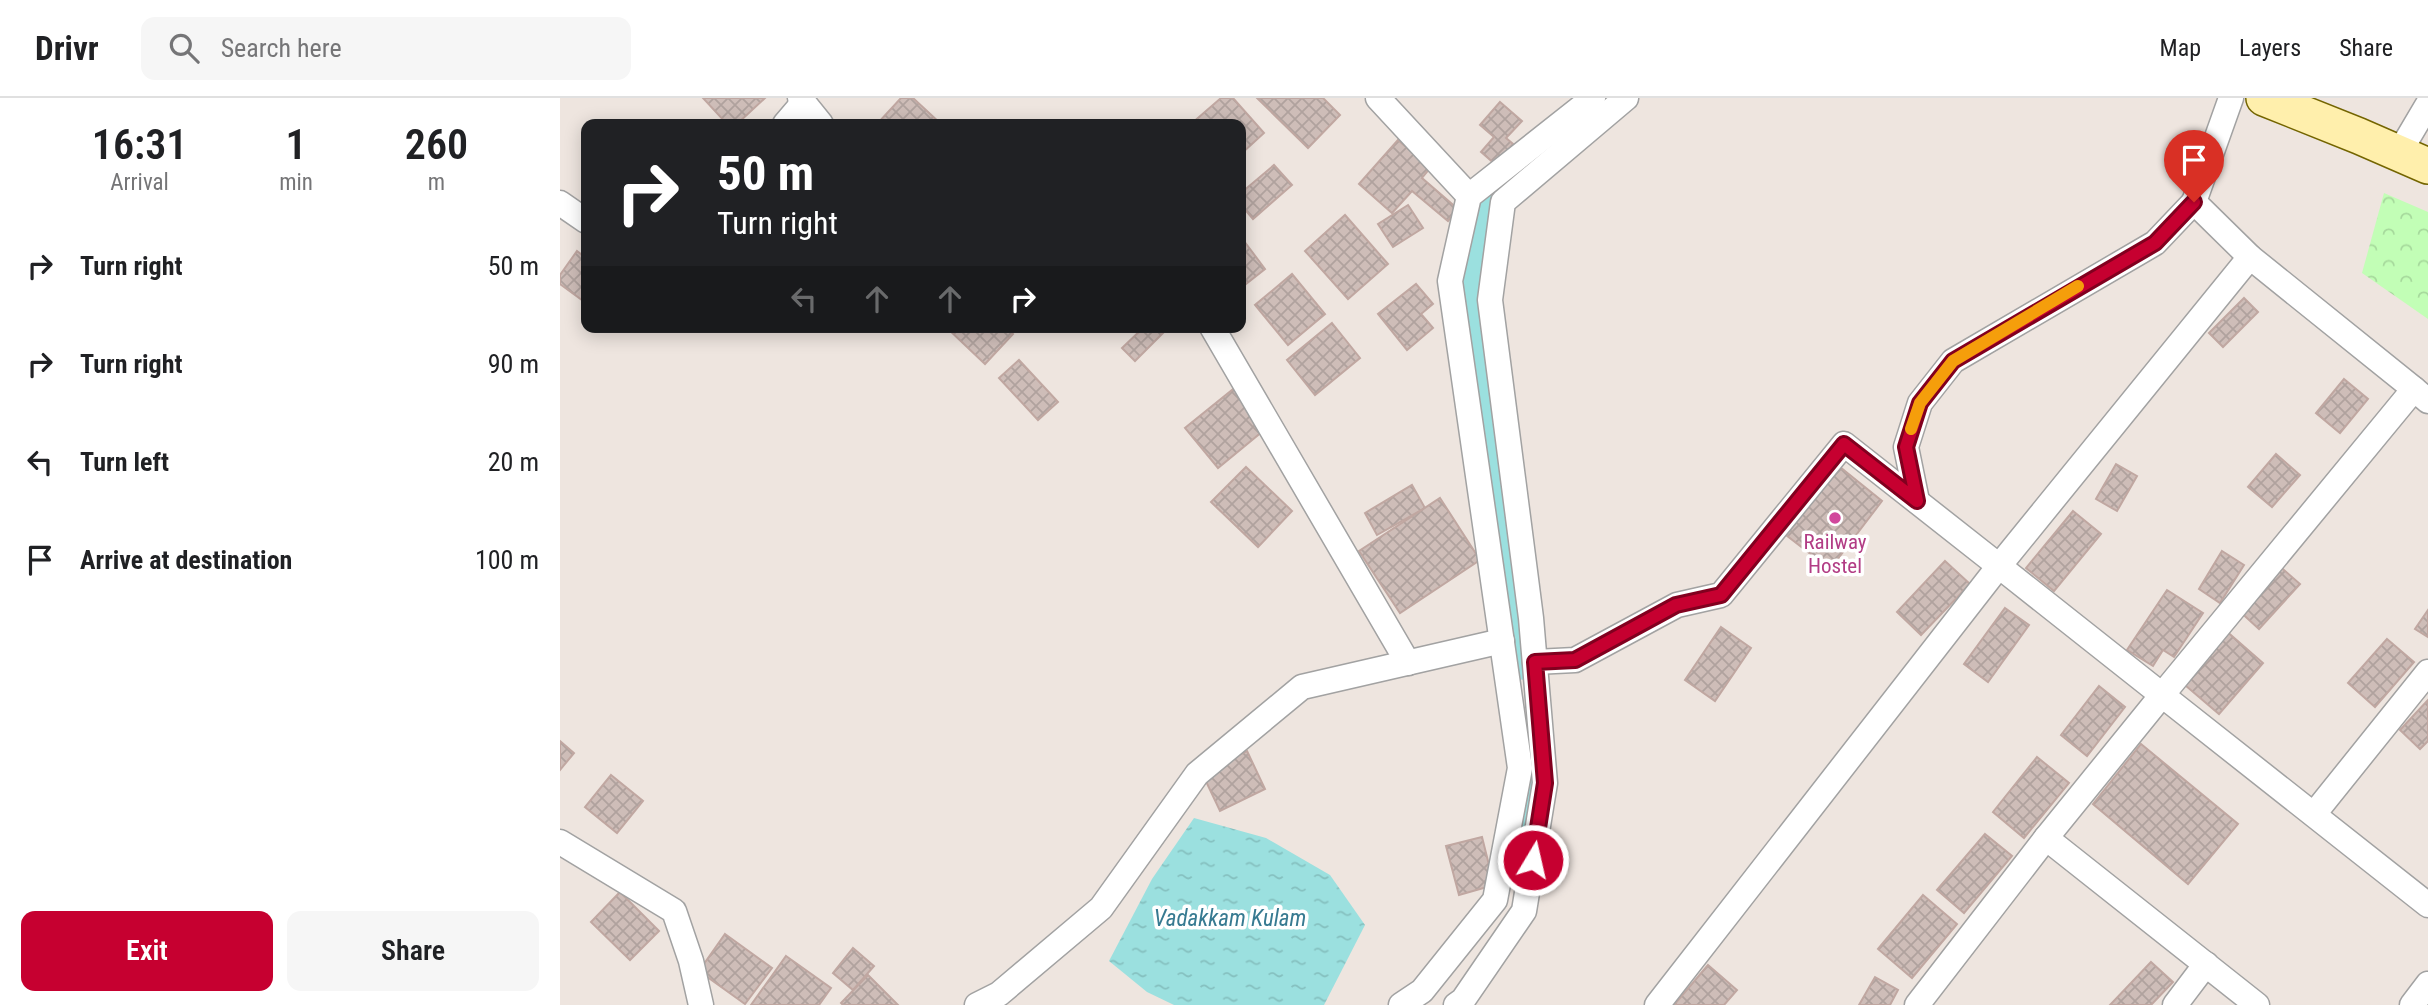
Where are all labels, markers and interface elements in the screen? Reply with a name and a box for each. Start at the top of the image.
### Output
search box [141,17,631,80]
text: Drivr [35,29,99,68]
icon: search [165,29,203,67]
text: Search here [221,33,342,63]
text: Map [2160,34,2201,62]
text: Layers [2239,34,2301,62]
text: Share [2339,34,2393,62]
text: 16:31 [92,120,187,169]
text: 1 [286,120,307,169]
text: 260 [405,120,468,169]
pin [2164,130,2224,202]
icon: arrive [2175,141,2213,179]
text: 50 m [717,145,814,202]
icon: right [602,147,693,238]
text: Arrival [110,169,169,196]
text: min [279,169,313,196]
text: m [428,169,445,196]
text: Turn right [717,204,838,242]
icon: right [21,247,59,285]
text: Turn right [80,251,182,281]
text: 50 m [488,251,539,281]
icon: left [785,280,823,318]
icon: ahead [858,280,896,318]
icon: ahead [931,280,969,318]
icon: right [1004,280,1042,318]
icon: right [21,345,59,383]
text: Turn right [80,349,182,379]
text: 90 m [488,349,539,379]
icon: left [21,443,59,481]
text: Turn left [80,447,169,477]
text: 20 m [488,447,539,477]
marker: Railway Hostel [1827,510,1843,526]
place label: Railway Hostel [1803,530,1867,578]
icon: arrive [21,541,59,579]
text: Arrive at destination [80,545,292,575]
text: 100 m [475,545,539,575]
position arrow [1496,823,1570,897]
water label: Vadakkam Kulam [1154,905,1306,932]
button: Exit [21,911,273,991]
button: Share [287,911,539,991]

